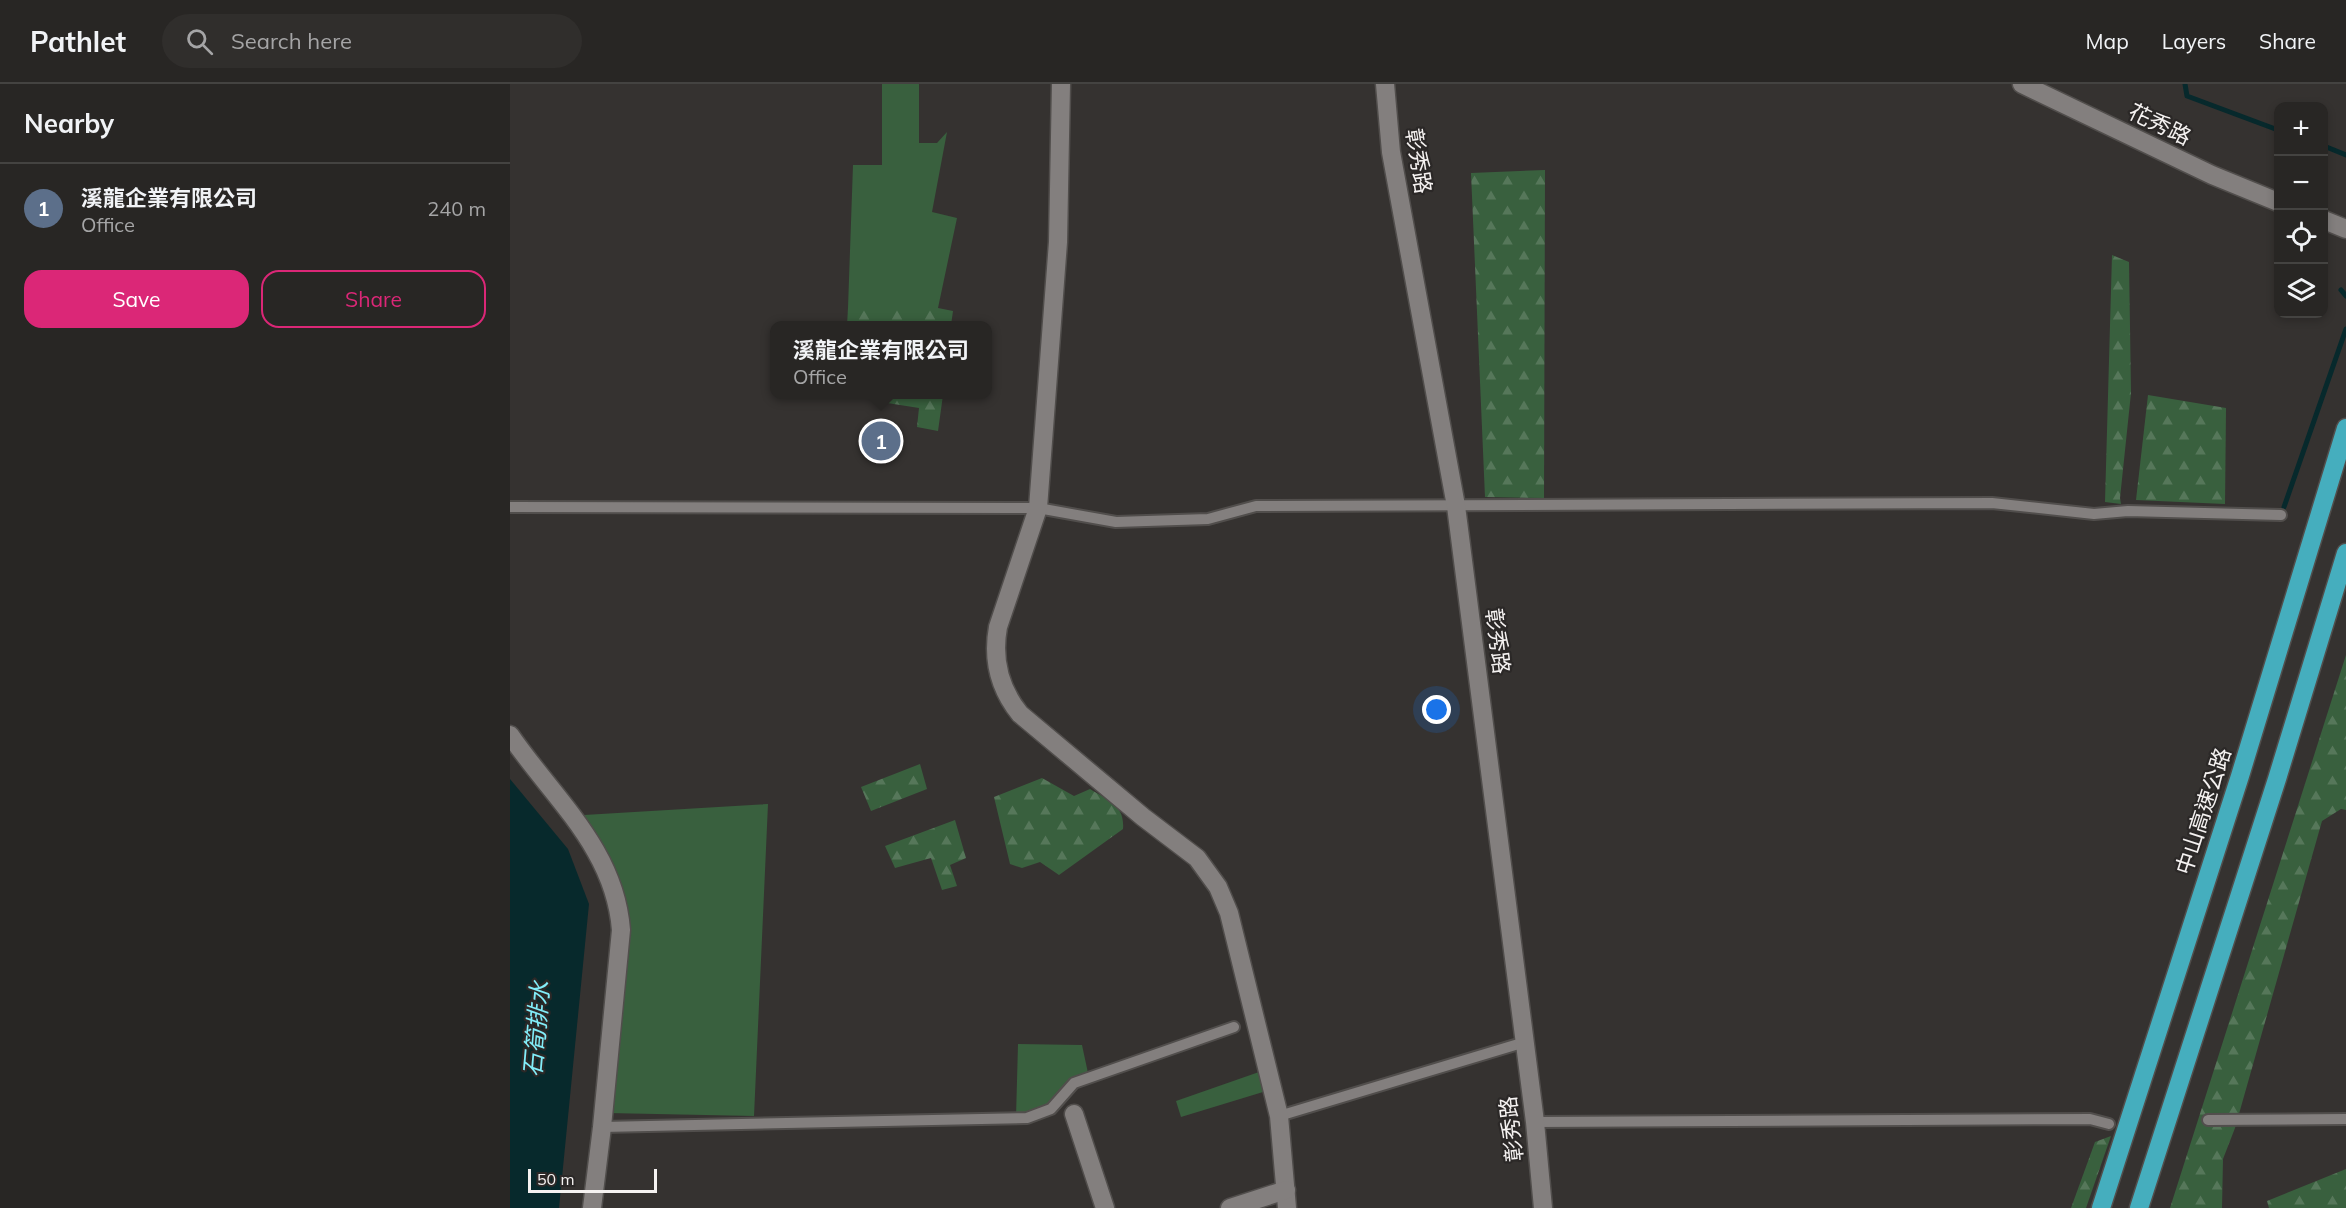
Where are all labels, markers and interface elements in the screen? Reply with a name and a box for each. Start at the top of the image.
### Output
search box [162,14,582,68]
text: Pathlet [30,24,126,59]
icon: search [183,25,216,58]
text: Search here [231,27,352,55]
text: Map [2086,28,2129,54]
text: Layers [2162,28,2226,54]
text: Share [2259,28,2316,54]
street label: 花秀路 [2124,97,2196,151]
map controls [2274,102,2328,318]
button: + [2274,102,2328,156]
text: Nearby [24,107,114,140]
street label: 彰秀路 [1400,126,1438,196]
button: − [2274,156,2328,210]
text: 溪龍企業有限公司 [81,184,257,212]
text: 1 [38,196,50,221]
text: 240 m [427,196,486,221]
button: locate [2274,210,2328,264]
text: Office [81,212,135,237]
button: layers [2274,264,2328,318]
button: Save [24,270,249,328]
button: Share [261,270,486,328]
popup [770,321,992,399]
text: 溪龍企業有限公司 [793,336,969,364]
text: Office [793,364,847,389]
pin: 1 [862,418,901,464]
street label: 彰秀路 [1480,607,1516,675]
your location [1422,695,1451,724]
street label: 中山高速公路 [2169,744,2237,878]
water label: 石筍排水 [517,979,555,1078]
street label: 彰秀路 [1494,1095,1528,1163]
scale bar [528,1166,657,1194]
text: 50 m [537,1169,574,1189]

